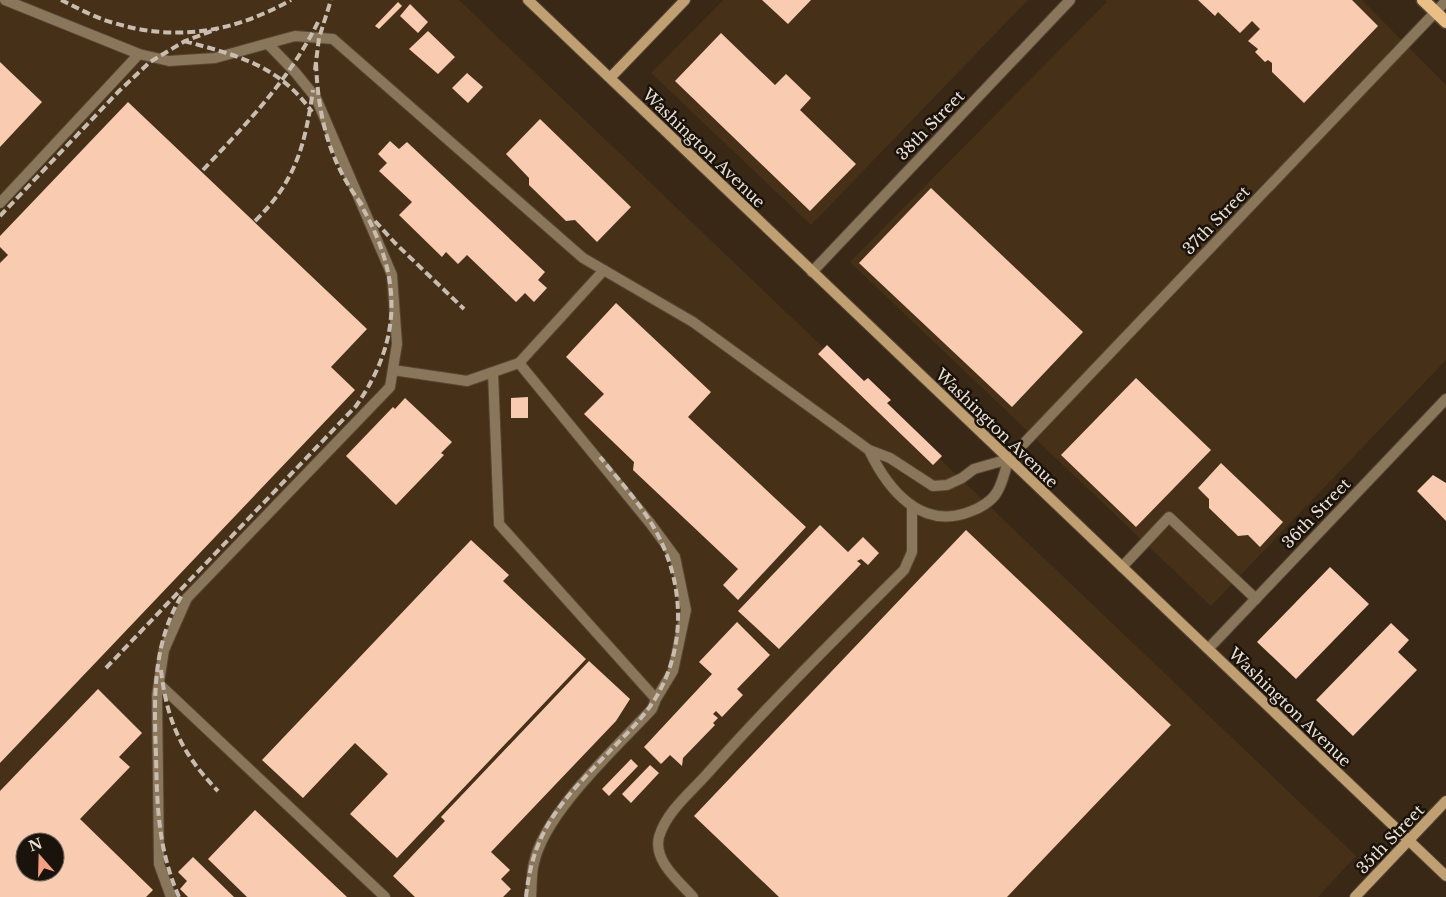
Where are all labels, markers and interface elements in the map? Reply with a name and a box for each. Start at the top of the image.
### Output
street label: Washington Avenue [638,83,770,212]
street label: 38th Street [892,86,968,164]
street label: 37th Street [1178,182,1254,258]
street label: Washington Avenue [931,363,1063,492]
street label: 36th Street [1278,474,1354,552]
street label: Washington Avenue [1224,642,1356,771]
street label: 35th Street [1352,800,1428,878]
north arrow [15,832,65,882]
text: N [26,834,45,855]

